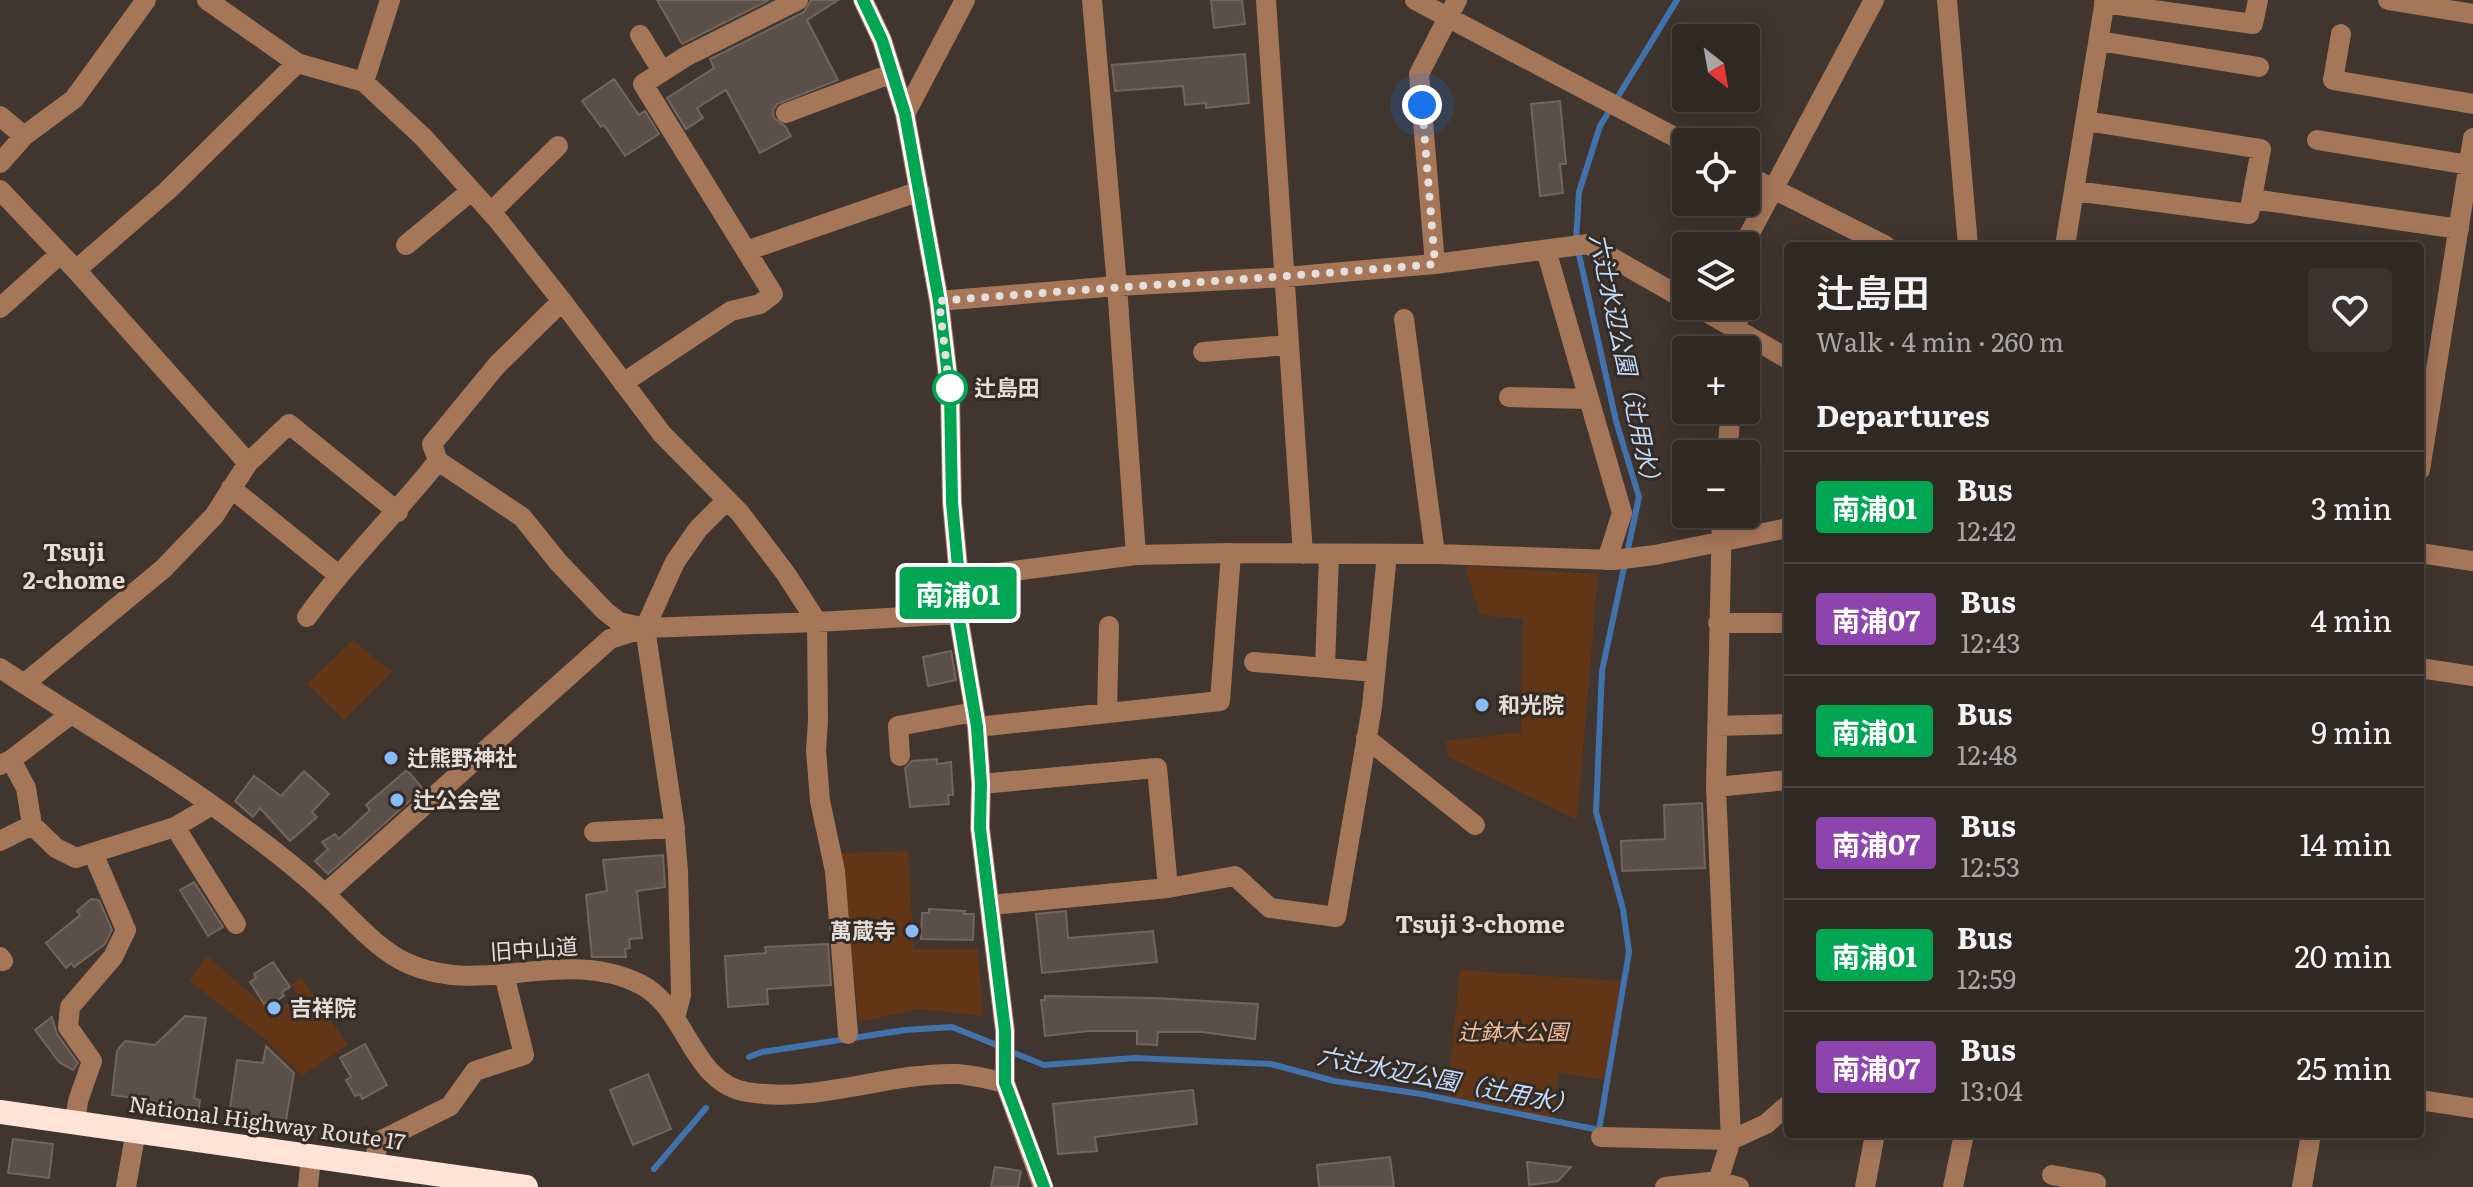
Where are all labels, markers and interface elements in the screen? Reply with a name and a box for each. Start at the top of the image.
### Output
north arrow [1672,24,1760,112]
map controls [1672,24,1760,528]
your location [1402,85,1442,125]
button: locate [1672,128,1760,216]
water label: 六辻水辺公園（辻用水） [1583,230,1672,495]
button: layers [1672,232,1760,320]
text: 辻島田 [1816,262,1930,319]
button: heart [2308,268,2392,352]
text: Walk · 4 min · 260 m [1816,321,2064,360]
button: + [1672,336,1760,424]
place label: 辻島田 [974,370,1040,403]
marker: 辻島田 [933,371,967,405]
text: Departures [1816,392,1990,436]
button: − [1672,440,1760,528]
text: Bus [1957,466,2013,510]
text: 3 min [2311,485,2392,529]
text: 南浦01 [1832,486,1917,528]
text: 12:42 [1957,510,2016,549]
district label: Tsuji 2-chome [23,533,125,596]
line badge: 南浦01 [902,567,1014,619]
text: 南浦01 [916,572,1000,614]
text: Bus [1960,578,2016,622]
text: 4 min [2311,597,2392,641]
text: 南浦07 [1832,598,1920,640]
text: 12:43 [1960,622,2021,661]
place label: 和光院 [1498,687,1564,720]
text: Bus [1957,690,2013,734]
marker: 和光院 [1473,696,1491,714]
text: 9 min [2311,709,2392,753]
text: 南浦01 [1832,710,1917,752]
text: 12:48 [1957,734,2017,773]
place label: 辻熊野神社 [407,740,517,773]
marker: 辻熊野神社 [382,749,400,767]
place label: 辻公会堂 [413,782,501,815]
marker: 辻公会堂 [388,791,406,809]
text: Bus [1960,802,2016,846]
text: 14 min [2300,821,2392,865]
text: 南浦07 [1832,822,1920,864]
text: 12:53 [1960,846,2020,885]
district label: Tsuji 3-chome [1395,905,1565,940]
place label: 萬蔵寺 [830,913,896,946]
text: Bus [1957,914,2013,958]
marker: 萬蔵寺 [903,922,921,940]
street label: 旧中山道 [489,928,579,967]
text: 20 min [2295,933,2392,977]
text: 南浦01 [1832,934,1917,976]
text: 12:59 [1957,958,2016,997]
place label: 吉祥院 [290,990,356,1023]
marker: 吉祥院 [265,999,283,1017]
park label: 辻鉢木公園 [1458,1014,1571,1047]
text: Bus [1960,1026,2016,1070]
water label: 六辻水辺公園（辻用水） [1315,1036,1580,1121]
text: 25 min [2297,1045,2392,1089]
text: 南浦07 [1832,1046,1920,1088]
text: 13:04 [1960,1070,2023,1109]
street label: National Highway Route 17 [127,1086,408,1157]

